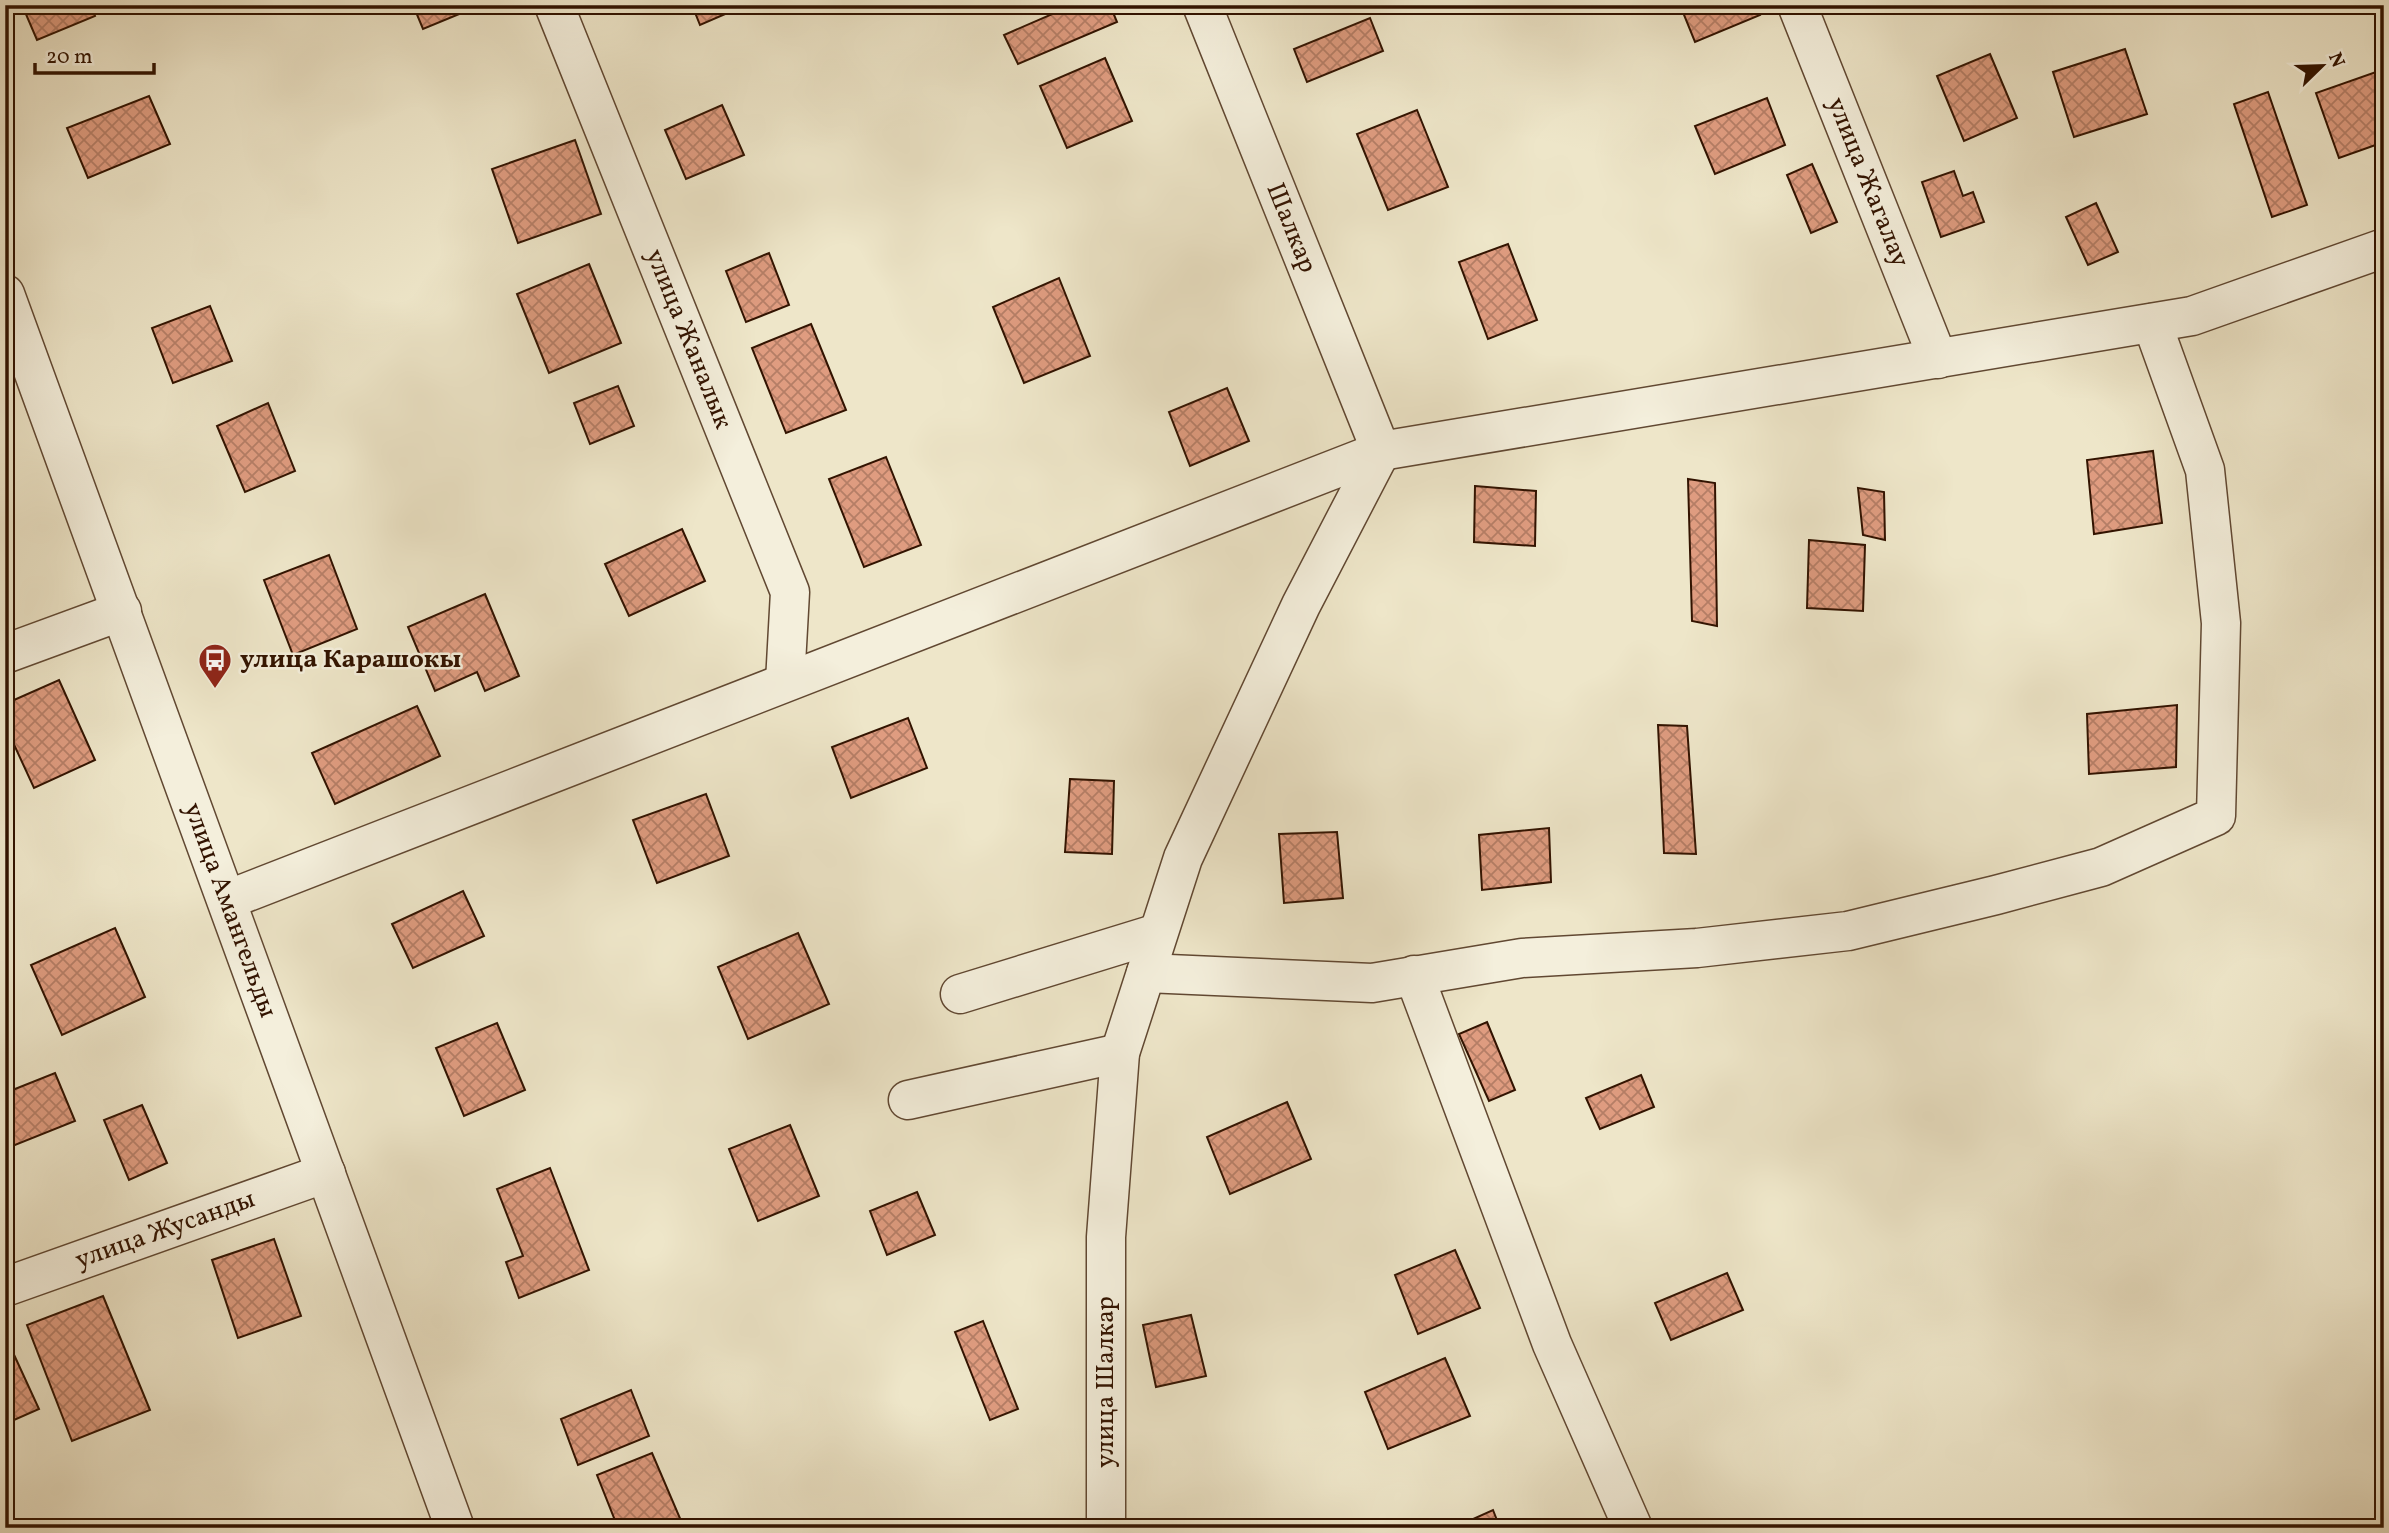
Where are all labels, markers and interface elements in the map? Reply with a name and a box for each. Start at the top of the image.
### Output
scale bar [35,32,154,76]
north arrow [2288,32,2358,102]
text: 20 m [46,43,92,72]
text: N [2321,49,2351,72]
street label: улица Жагалау [1818,92,1918,273]
street label: Шалкар [1257,178,1325,278]
street label: улица Жаналык [636,244,741,435]
bus stop icon: улица Карашокы [196,641,234,690]
place label: улица Карашокы [240,642,461,678]
street label: улица Амангельды [174,798,285,1023]
street label: улица Жусанды [70,1182,260,1279]
street label: улица Шалкар [1088,1296,1124,1468]

